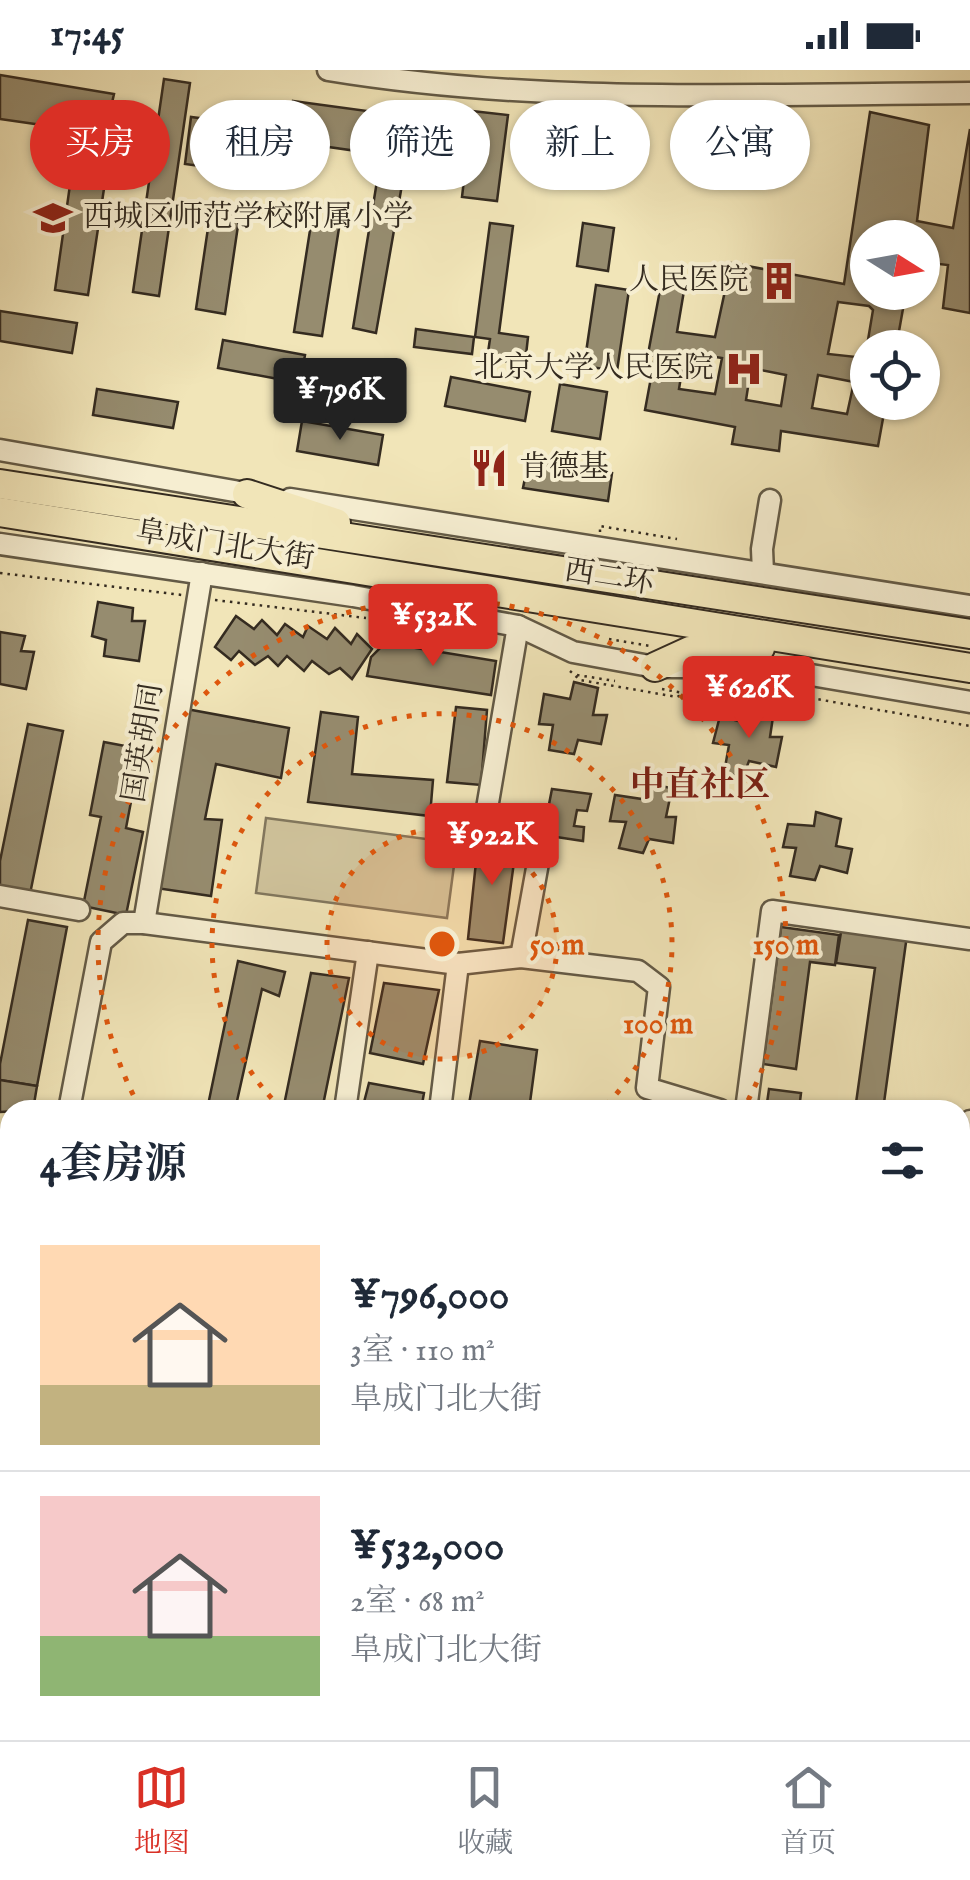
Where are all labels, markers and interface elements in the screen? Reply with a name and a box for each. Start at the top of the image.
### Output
text: 17:45 [50,11,124,59]
chip: 买房 [30,100,170,190]
chip: 租房 [190,100,330,190]
chip: 筛选 [350,100,490,190]
chip: 新上 [510,100,650,190]
chip: 公寓 [670,100,810,190]
school or university icon: 西城区师范学校附属小学 [32,197,74,239]
place label: 西城区师范学校附属小学 [83,199,413,237]
north arrow [850,220,940,310]
map controls [850,220,940,420]
building icon: 人民医院 [758,260,800,302]
place label: 人民医院 [629,262,749,300]
button: locate [850,330,940,420]
hospital icon: 北京大学人民医院 [723,348,765,390]
place label: 北京大学人民医院 [474,350,714,388]
pin: ¥796K [270,358,410,443]
text: ¥796K [296,370,384,411]
restaurant icon: 肯德基 [468,447,510,489]
place label: 肯德基 [519,449,609,487]
street label: 阜成门北大街 [133,513,317,579]
street label: 西二环 [562,552,656,604]
pin: ¥532K [363,584,503,669]
text: ¥532K [390,596,476,637]
pin: ¥626K [679,656,819,741]
text: ¥626K [705,668,793,709]
street label: 国英胡同 [116,681,172,805]
district label: 中直社区 [630,764,770,809]
pin: ¥922K [422,803,562,888]
text: ¥922K [447,815,537,856]
centre of rings [424,926,460,962]
text: 50 m [529,927,585,965]
text: 150 m [753,927,819,965]
text: 100 m [623,1006,693,1044]
icon: filters [875,1133,930,1188]
text: 4套房源 [40,1139,187,1192]
text: ¥796,000 [350,1270,509,1323]
icon: home [120,1285,240,1405]
text: 3室 · 110 m² [350,1331,495,1372]
text: 阜成门北大街 [350,1380,542,1421]
text: ¥532,000 [350,1521,504,1574]
icon: home [120,1536,240,1656]
text: 2室 · 68 m² [350,1582,485,1623]
text: 阜成门北大街 [350,1631,542,1672]
tab: 地图 [134,1760,190,1862]
tab: 收藏 [457,1760,513,1862]
tab: 首页 [780,1760,836,1862]

